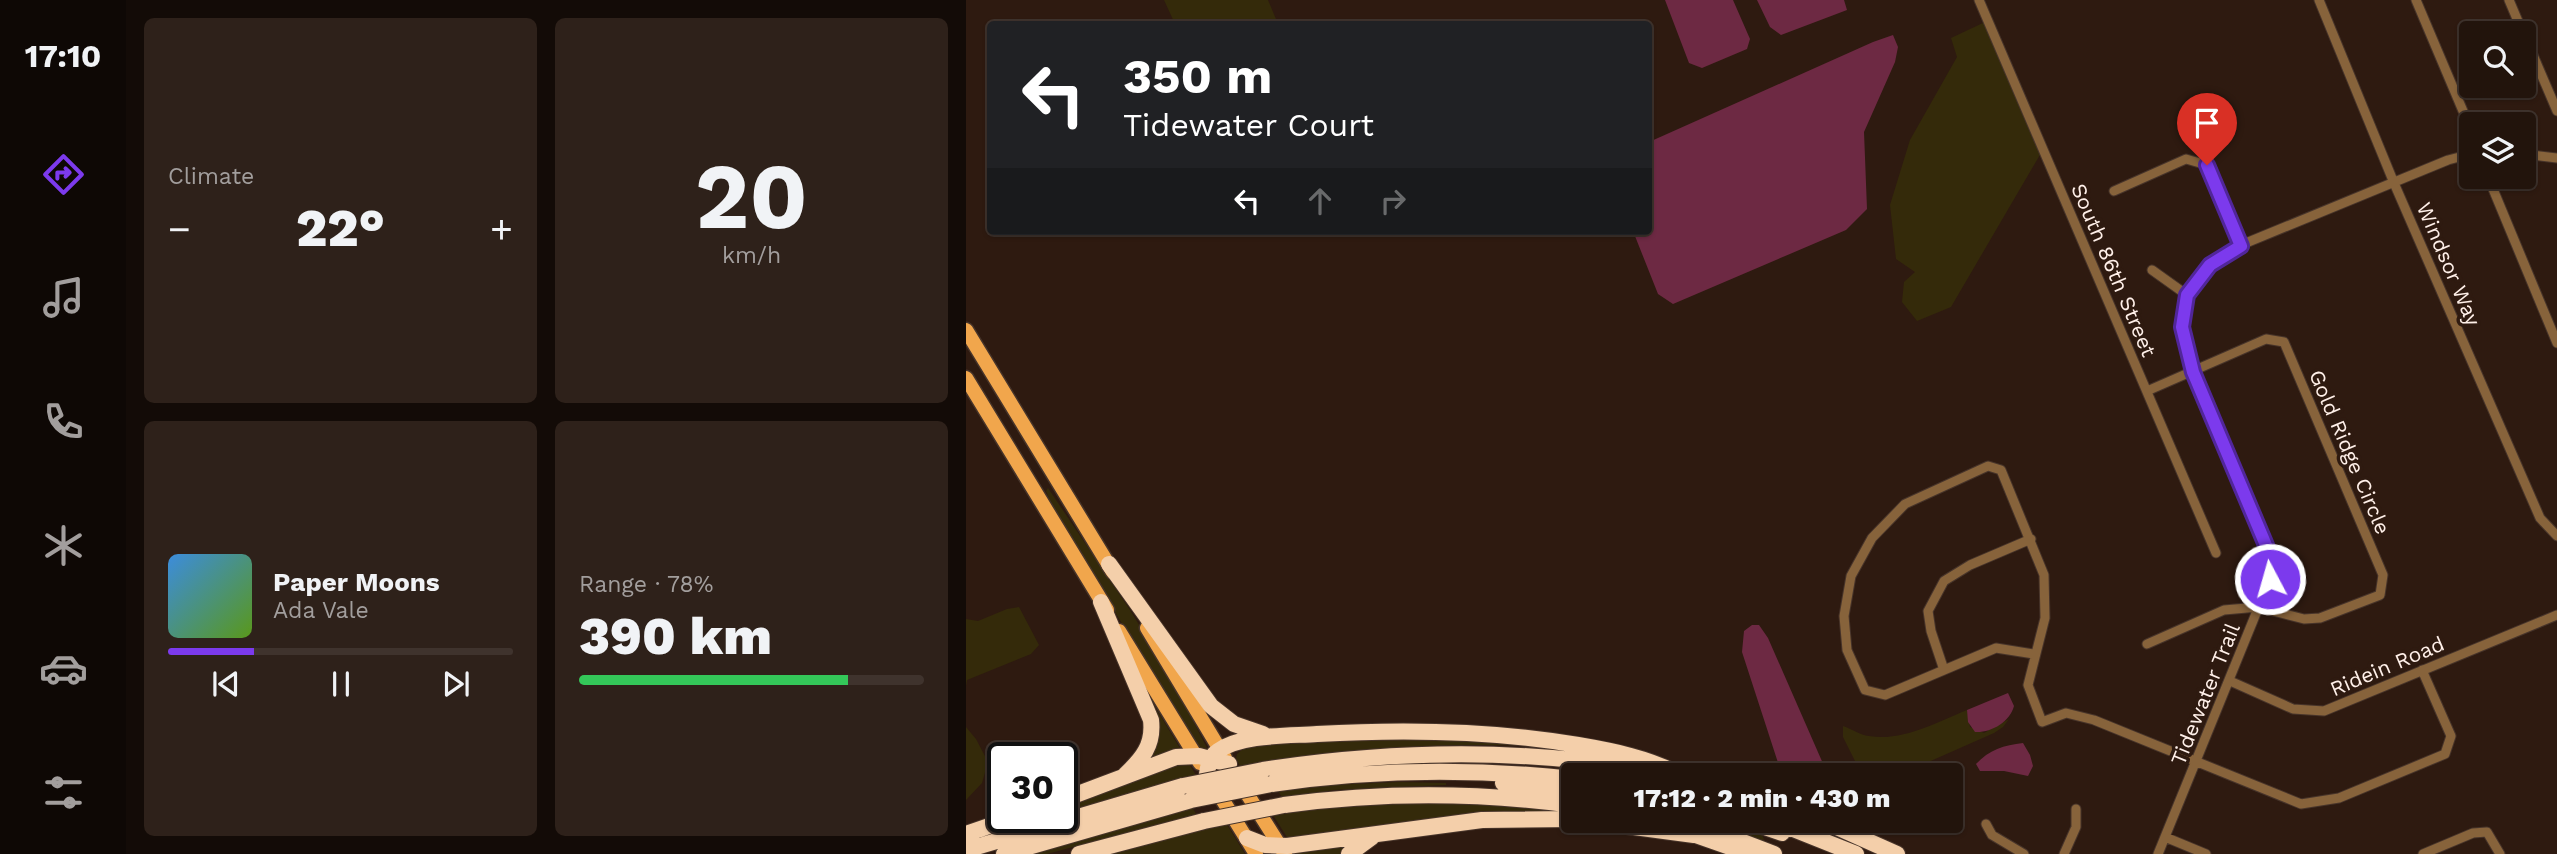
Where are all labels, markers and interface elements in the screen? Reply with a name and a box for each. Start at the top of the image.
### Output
map controls [2459,21,2536,189]
button: search [2459,21,2536,98]
text: 17:10 [25,37,101,75]
text: 350 m [1123,47,1272,105]
icon: left [1008,49,1099,140]
pin [2177,93,2237,165]
icon: arrive [2188,104,2226,142]
text: Tidewater Court [1123,106,1374,144]
button: layers [2459,112,2536,189]
text: 20 [695,143,808,250]
icon: directions [39,150,88,199]
text: Climate [168,163,254,190]
street label: South 86th Street [2066,180,2162,361]
icon: left [1228,182,1266,220]
icon: ahead [1301,182,1339,220]
icon: right [1374,182,1412,220]
text: 22° [296,198,385,259]
street label: Windsor Way [2412,198,2486,330]
text: − [168,207,191,251]
text: + [490,207,513,251]
text: km/h [722,242,781,269]
icon: music [39,273,88,322]
street label: Gold Ridge Circle [2304,366,2396,538]
icon: phone [39,397,88,446]
icon: climate [39,521,88,570]
position arrow [2233,542,2307,616]
text: Paper Moons [273,567,440,597]
text: Range · 78% [579,571,713,598]
text: Ada Vale [273,597,369,624]
text: 390 km [579,606,772,667]
street label: Tidewater Trail [2165,619,2245,769]
street label: Ridein Road [2326,631,2448,701]
icon: car [39,644,88,693]
icon: previous [207,665,245,703]
icon: pause [322,665,360,703]
icon: next [437,665,475,703]
speed limit sign: 30 [987,742,1078,833]
icon: filters [39,768,88,817]
text: 17:12 · 2 min · 430 m [1634,783,1890,813]

